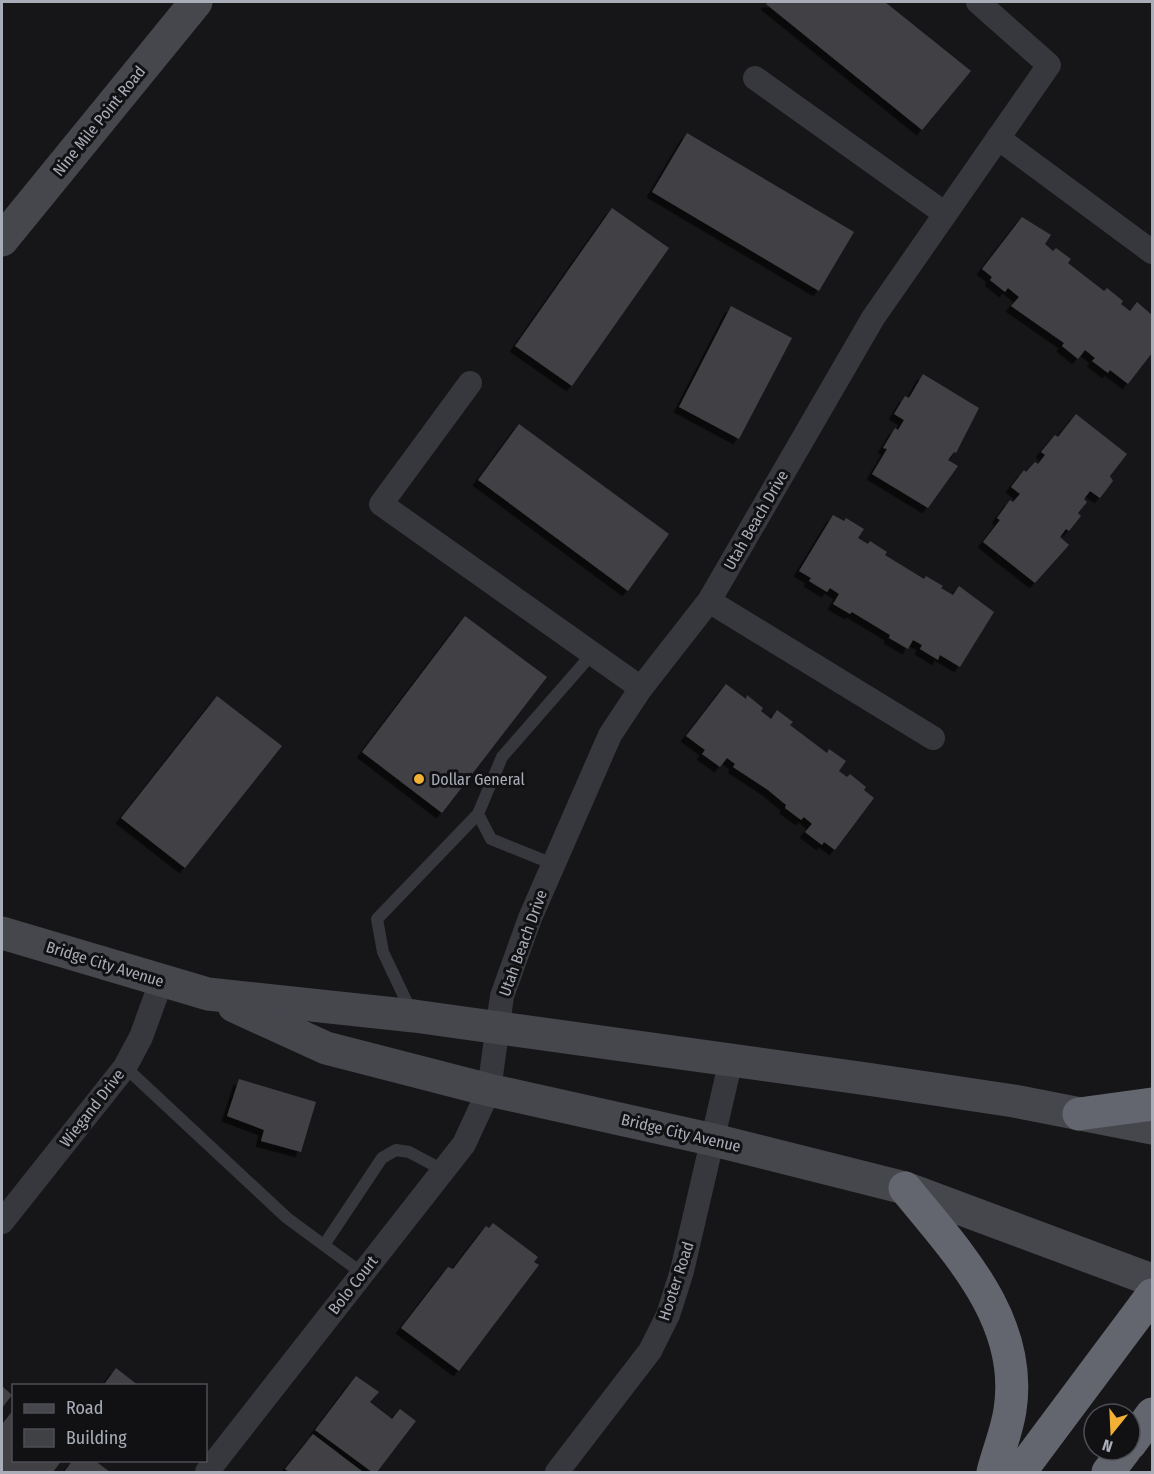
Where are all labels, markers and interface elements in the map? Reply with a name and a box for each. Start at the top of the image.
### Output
street label: Nine Mile Point Road [49,62,149,180]
street label: Utah Beach Drive [720,467,792,573]
place label: Dollar General [431,770,525,789]
marker: Dollar General [412,772,426,786]
street label: Utah Beach Drive [495,887,551,999]
street label: Bridge City Avenue [44,937,166,991]
street label: Wiegand Drive [56,1065,128,1151]
street label: Bridge City Avenue [619,1110,743,1156]
street label: Hooter Road [654,1239,698,1323]
street label: Bolo Court [324,1251,382,1318]
legend [12,1384,207,1462]
text: Road [66,1397,103,1419]
north arrow [1082,1402,1142,1462]
text: Building [66,1427,127,1449]
text: N [1100,1435,1115,1456]

